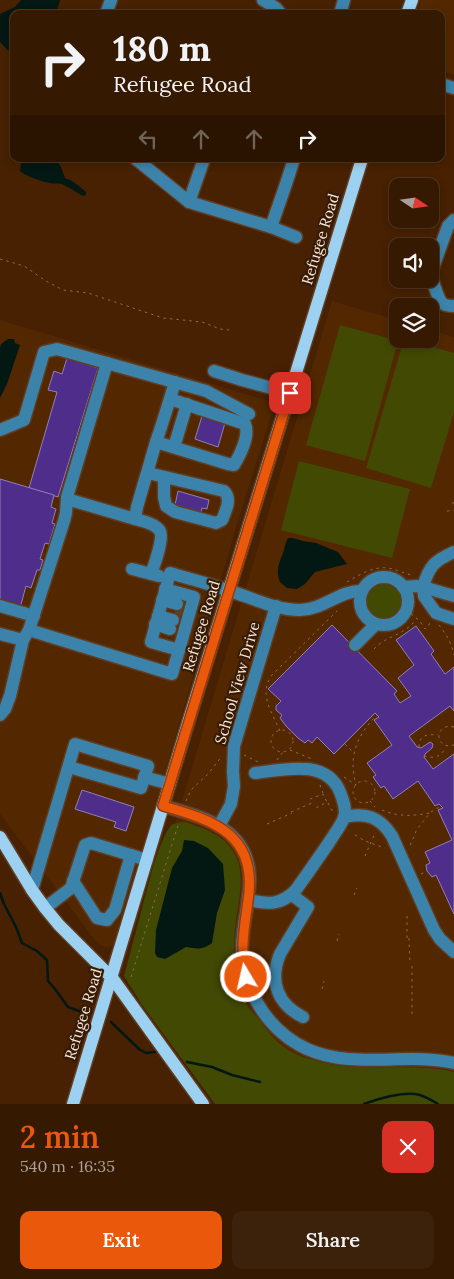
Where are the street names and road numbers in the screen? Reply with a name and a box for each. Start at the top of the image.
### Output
street label: Refugee Road [297,191,343,287]
street label: Refugee Road [178,578,224,674]
street label: School View Drive [210,620,264,746]
street label: Refugee Road [60,966,106,1062]

